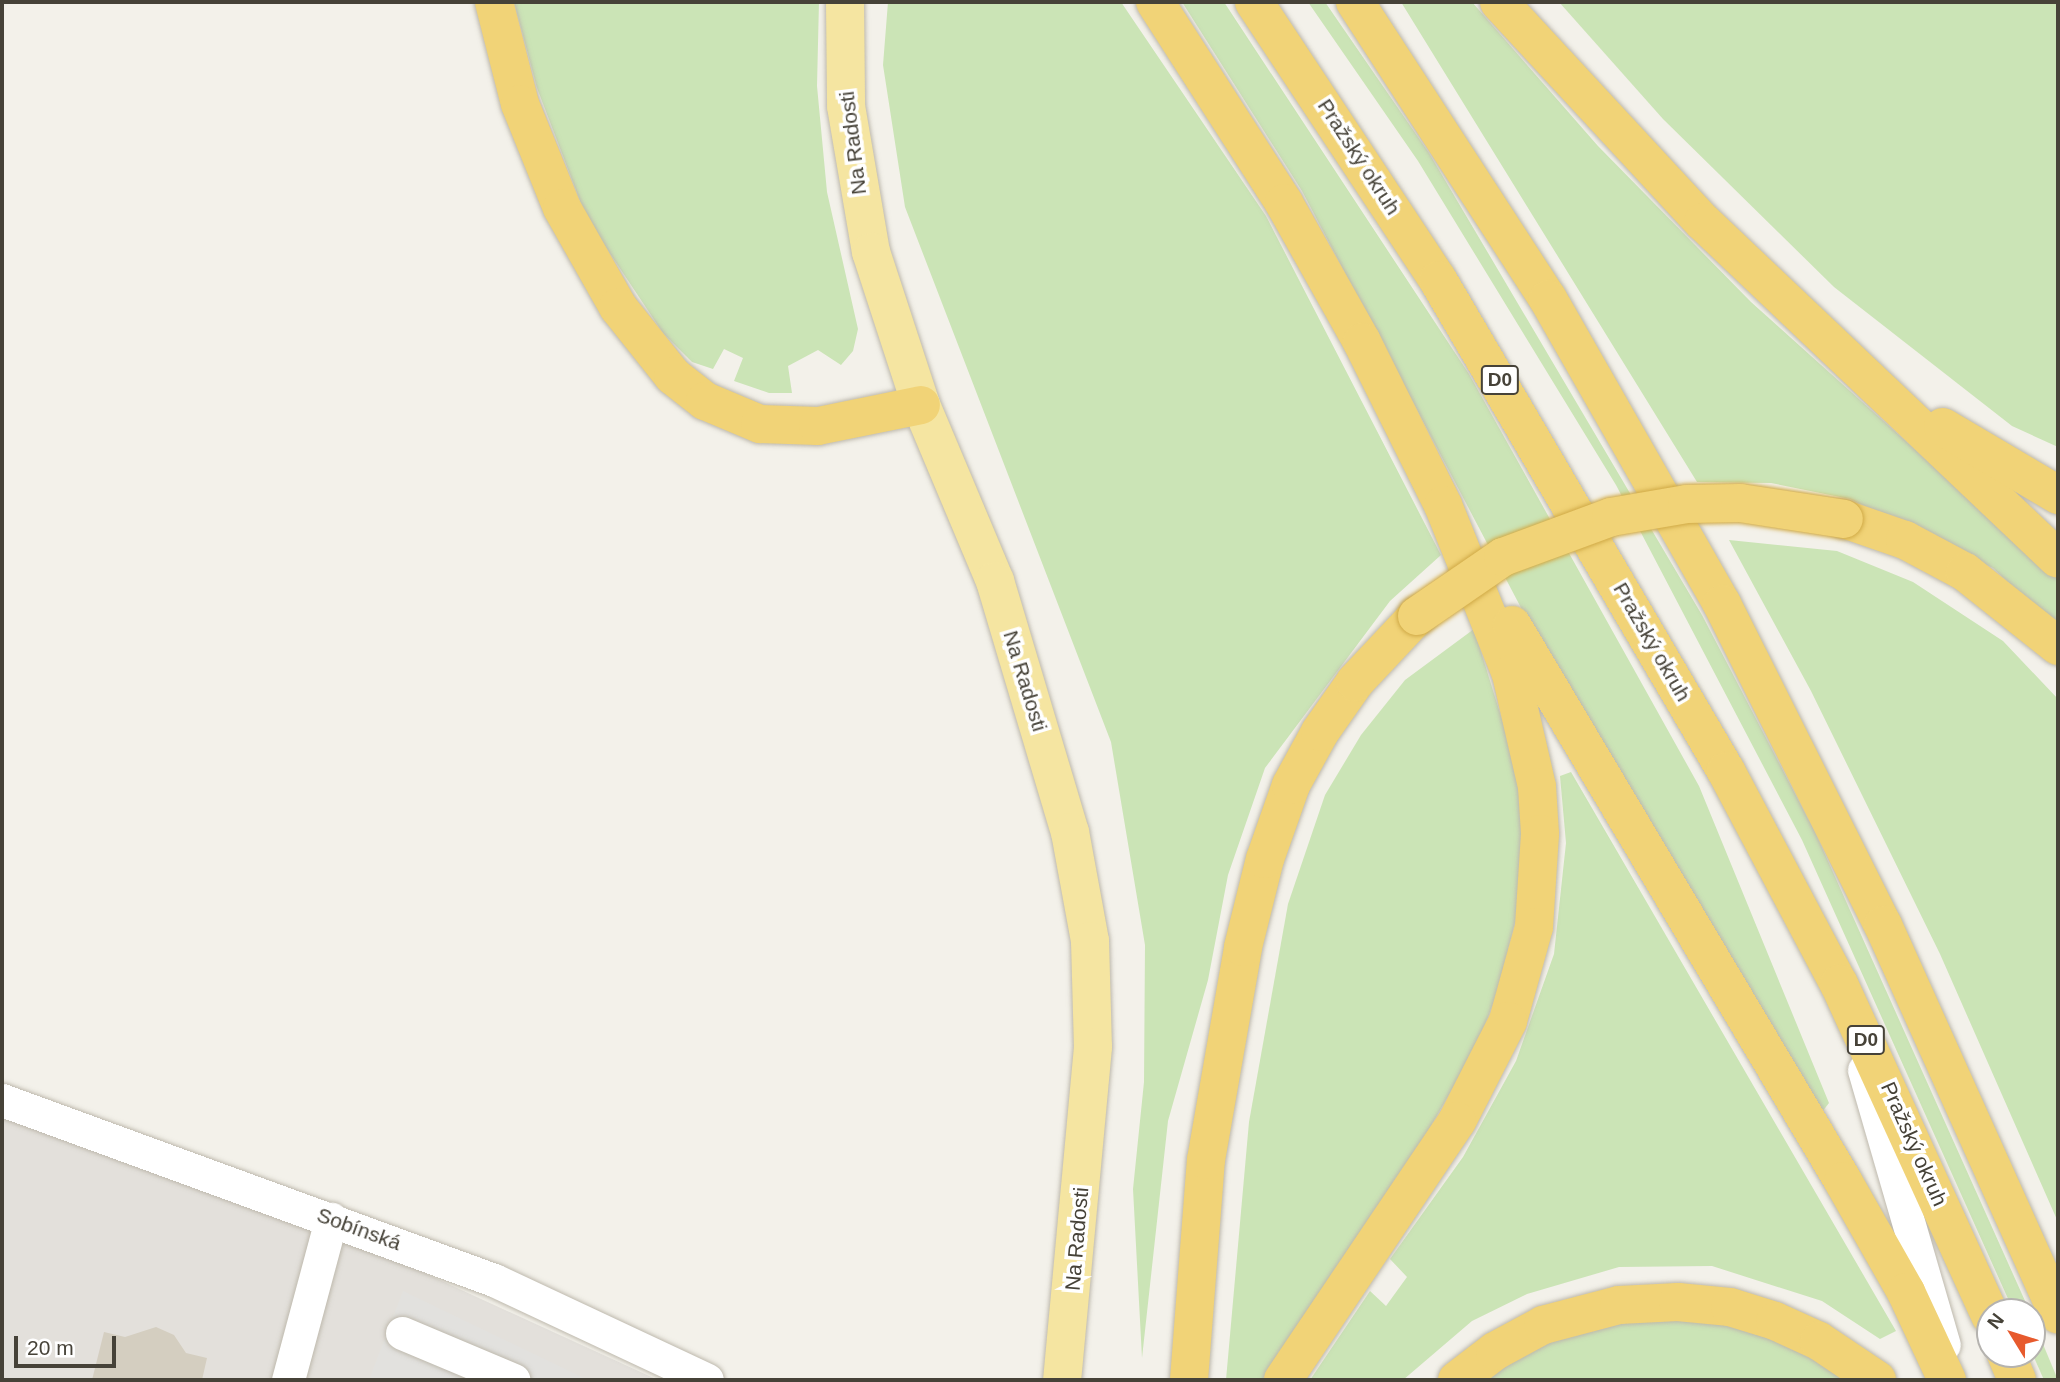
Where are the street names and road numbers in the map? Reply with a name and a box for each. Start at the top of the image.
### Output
street label: Na Radosti [834,90,872,196]
street label: Pražský okruh [1312,94,1406,220]
road number: D0 [1481,364,1519,396]
street label: Pražský okruh [1608,578,1696,706]
street label: Na Radosti [998,628,1052,734]
road number: D0 [1847,1024,1885,1056]
street label: Pražský okruh [1875,1078,1953,1210]
street label: Na Radosti [1060,1186,1094,1292]
street label: Sobínská [314,1202,404,1256]

